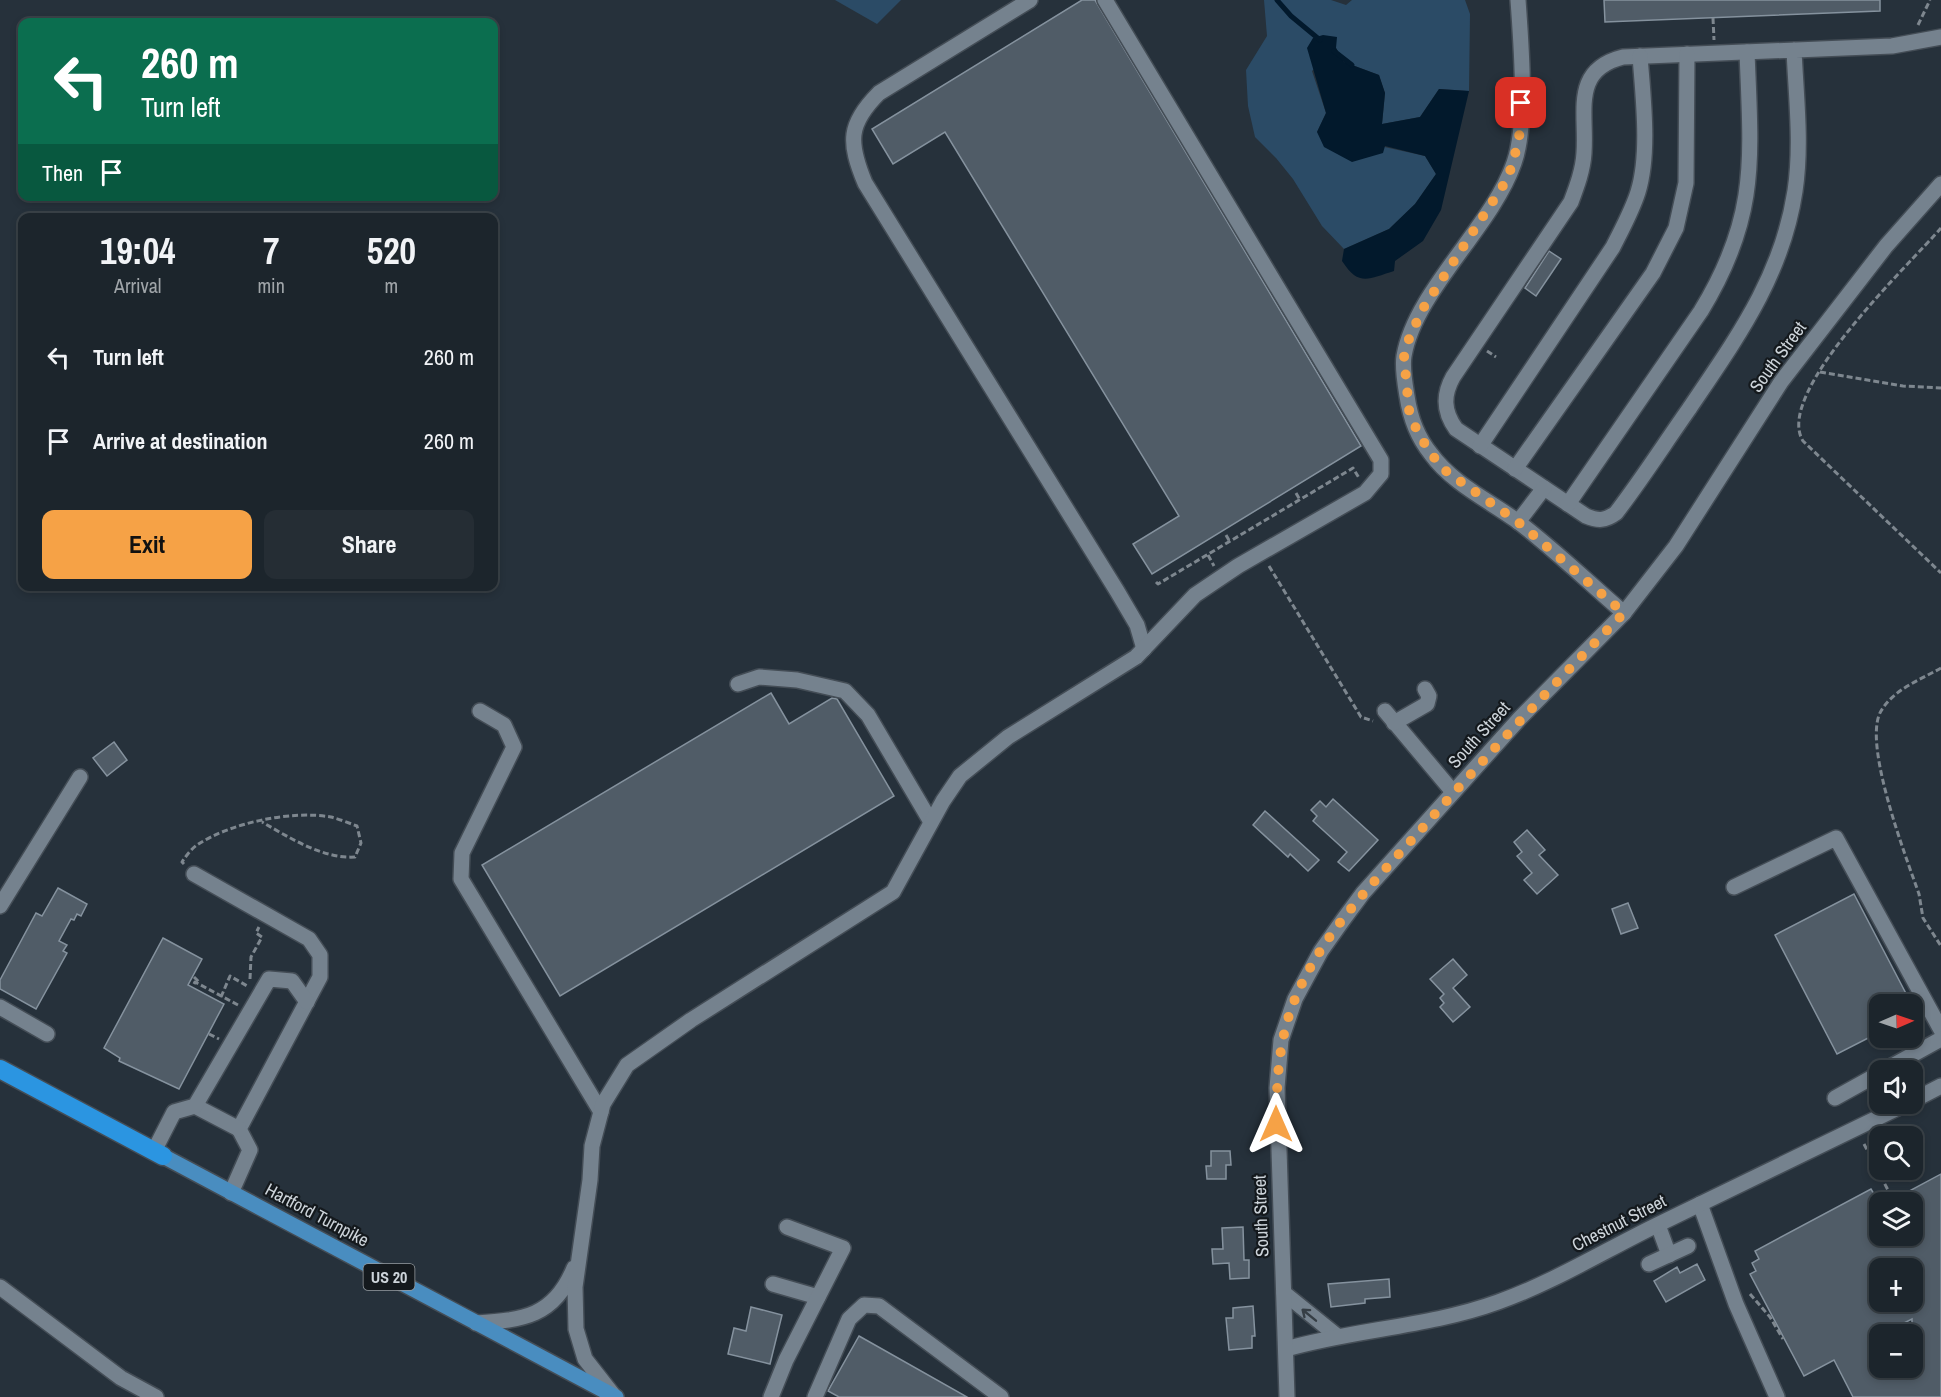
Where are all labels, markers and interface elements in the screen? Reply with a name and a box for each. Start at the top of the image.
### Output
text: 260 m [141,35,239,91]
icon: left [42,42,120,120]
pin [1495,77,1546,128]
icon: arrive [1504,86,1537,119]
text: Turn left [141,89,220,125]
icon: arrive [95,156,128,189]
text: Then [42,158,83,188]
text: 19:04 [100,227,175,275]
text: 7 [263,227,279,275]
text: 520 [367,227,416,275]
text: Arrival [114,272,161,299]
text: min [257,272,285,299]
text: m [385,272,398,299]
street label: South Street [1743,316,1812,397]
icon: left [42,341,75,374]
text: Turn left [93,342,164,372]
text: 260 m [424,342,474,372]
icon: arrive [42,425,75,458]
text: Arrive at destination [93,426,267,456]
text: 260 m [424,426,474,456]
button: Exit [42,510,252,579]
button: Share [264,510,474,579]
street label: South Street [1442,696,1515,774]
north arrow [1869,994,1923,1048]
map controls [1869,994,1923,1378]
button: sound [1869,1060,1923,1114]
position arrow [1244,1092,1308,1156]
button: search [1869,1126,1923,1180]
street label: South Street [1247,1175,1274,1257]
street label: Hartford Turnpike [261,1177,374,1252]
street label: Chestnut Street [1567,1188,1670,1257]
button: layers [1869,1192,1923,1246]
button: + [1869,1258,1923,1312]
road number: US 20 [364,1264,414,1290]
one-way arrow [1302,1308,1318,1321]
button: − [1869,1324,1923,1378]

